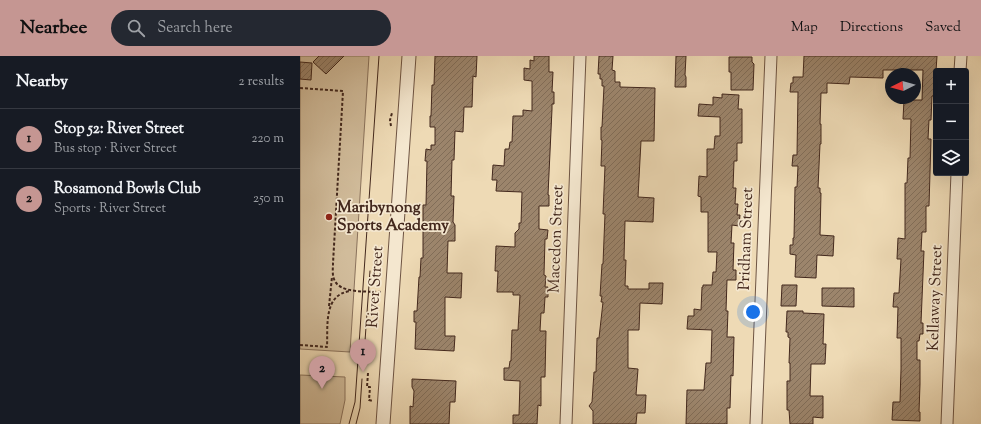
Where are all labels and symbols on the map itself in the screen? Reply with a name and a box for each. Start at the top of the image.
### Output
north arrow [885,68,921,104]
street label: Macedon Street [544,184,570,294]
street label: Pridham Street [734,187,760,291]
place label: Maribynong Sports Academy [337,197,449,238]
marker: Maribynong Sports Academy [324,212,334,222]
street label: Kellaway Street [923,244,949,351]
street label: River Street [362,245,390,329]
your location [743,302,763,322]
pin: 1 [350,339,376,372]
pin: 2 [309,356,335,389]

